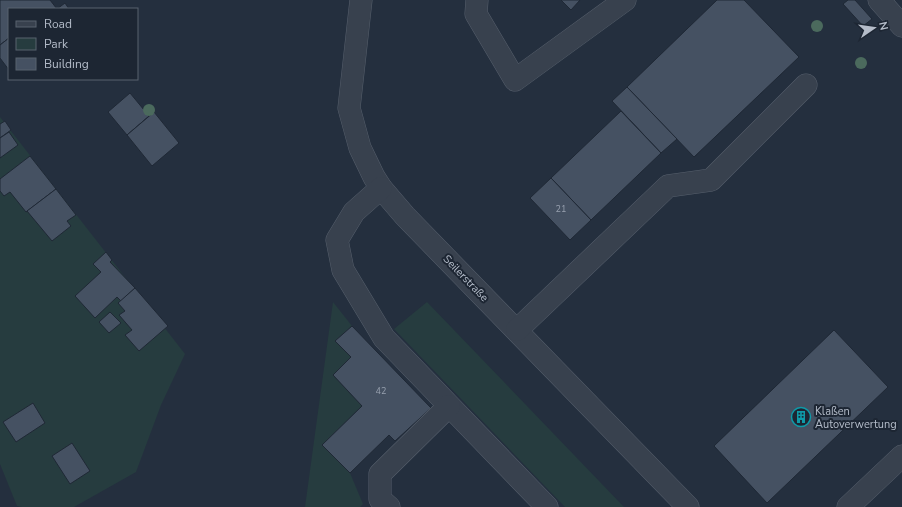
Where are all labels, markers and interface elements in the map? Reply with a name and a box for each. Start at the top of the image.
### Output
legend [8,8,138,80]
north arrow [854,8,894,48]
text: Road [44,16,72,32]
text: N [875,20,891,32]
text: Park [44,36,69,52]
text: Building [44,56,89,72]
house number: 21 [556,203,566,215]
street label: Seilerstraße [440,252,492,305]
house number: 42 [376,385,386,397]
place label: Klaßen Autoverwertung [815,404,897,432]
building icon: Klaßen Autoverwertung [790,406,812,428]

